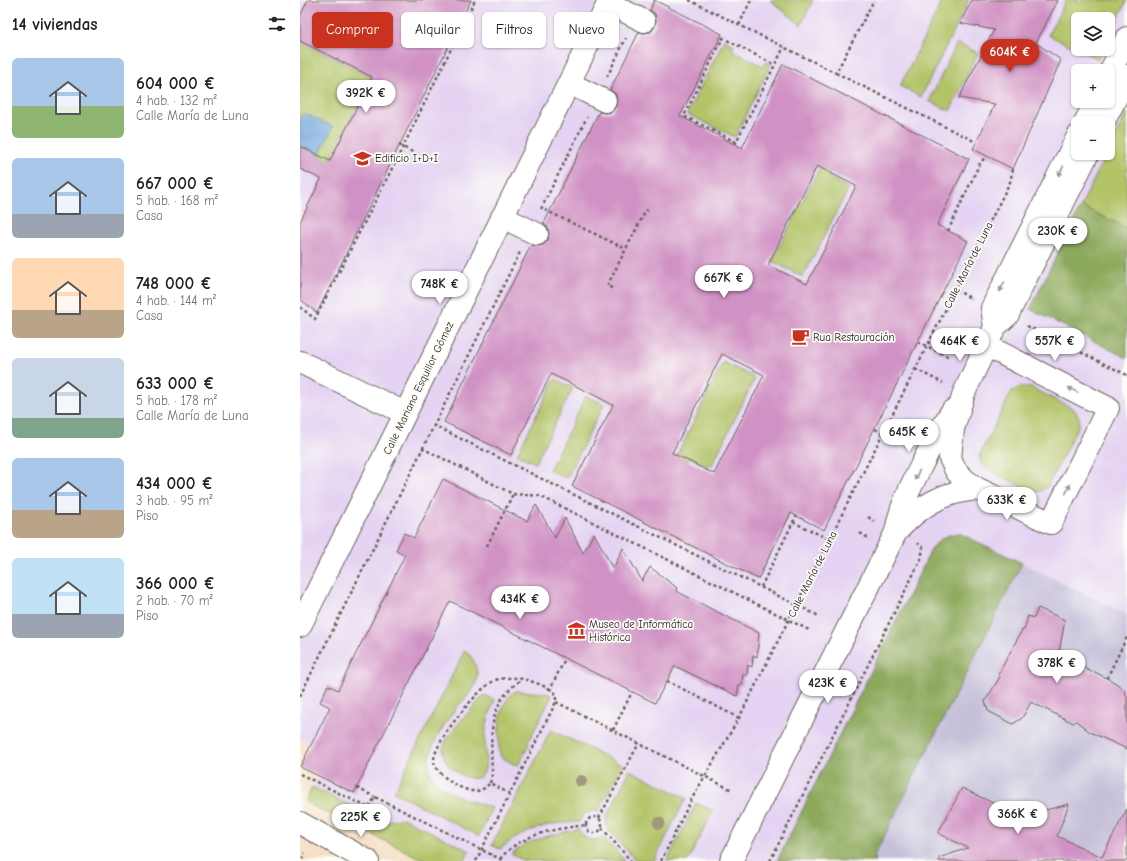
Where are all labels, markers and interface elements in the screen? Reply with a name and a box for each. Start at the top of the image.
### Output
chip: Comprar [312,12,393,48]
chip: Alquilar [401,12,474,48]
chip: Filtros [482,12,546,48]
chip: Nuevo [554,12,619,48]
map controls [1071,12,1115,160]
button: layers [1071,12,1115,56]
icon: filters [266,13,288,35]
text: 14 viviendas [12,15,98,34]
pin: 604K € [977,39,1043,73]
text: 604K € [989,44,1031,59]
button: + [1071,64,1115,108]
icon: home [44,74,92,122]
text: 604 000 € [136,74,216,93]
pin: 392K € [333,80,399,114]
text: 392K € [346,85,386,100]
text: 4 hab. · 132 m² [136,93,217,108]
text: Calle María de Luna [136,108,249,123]
button: − [1071,116,1115,160]
school or university icon: Edificio I+D+I [352,148,372,168]
place label: Edificio I+D+I [375,152,438,165]
one-way arrow [1057,165,1064,177]
icon: home [44,174,92,222]
text: 667 000 € [136,174,214,193]
text: 5 hab. · 168 m² [136,193,218,208]
text: Casa [136,208,163,223]
pin: 230K € [1025,218,1091,252]
street label: Calle María de Luna [941,220,996,311]
text: 230K € [1037,223,1079,238]
pin: 667K € [691,265,757,299]
text: 667K € [704,270,744,285]
pin: 748K € [407,271,473,305]
icon: home [44,274,92,322]
text: 748 000 € [136,274,212,293]
text: 748K € [421,276,459,291]
one-way arrow [999,282,1006,293]
text: 4 hab. · 144 m² [136,293,216,308]
text: Casa [136,308,163,323]
street label: Calle Mariano Esquillor Gómez [381,319,456,457]
cafe icon: Rua Restauración [790,327,810,347]
pin: 464K € [927,328,993,362]
pin: 557K € [1022,328,1088,362]
place label: Rua Restauración [813,331,895,344]
text: 464K € [940,333,980,348]
text: 557K € [1035,333,1075,348]
icon: home [44,374,92,422]
text: 633 000 € [136,374,215,393]
one-way arrow [1068,387,1079,393]
text: 5 hab. · 178 m² [136,393,217,408]
text: Calle María de Luna [136,408,249,423]
pin: 645K € [876,419,942,453]
text: 645K € [889,424,929,439]
one-way arrow [913,470,920,481]
icon: home [44,474,92,522]
text: 434 000 € [136,474,213,493]
one-way arrow [1065,483,1071,494]
pin: 633K € [974,487,1040,521]
text: 633K € [987,492,1027,507]
text: 3 hab. · 95 m² [136,493,212,508]
text: Piso [136,508,158,523]
street label: Calle María de Luna [785,529,840,620]
icon: home [44,574,92,622]
text: 366 000 € [136,574,215,593]
pin: 434K € [487,586,553,620]
text: 434K € [500,591,540,606]
text: 2 hab. · 70 m² [136,593,213,608]
text: Piso [136,608,158,623]
place label: Museo de Informática Histórica [589,618,693,644]
museum icon: Museo de Informática Histórica [566,620,586,640]
pin: 378K € [1024,650,1090,684]
text: 378K € [1037,655,1077,670]
pin: 423K € [795,670,861,704]
text: 423K € [808,675,848,690]
pin: 366K € [985,801,1051,835]
pin: 225K € [328,804,394,838]
text: 366K € [998,806,1038,821]
text: 225K € [341,809,381,824]

